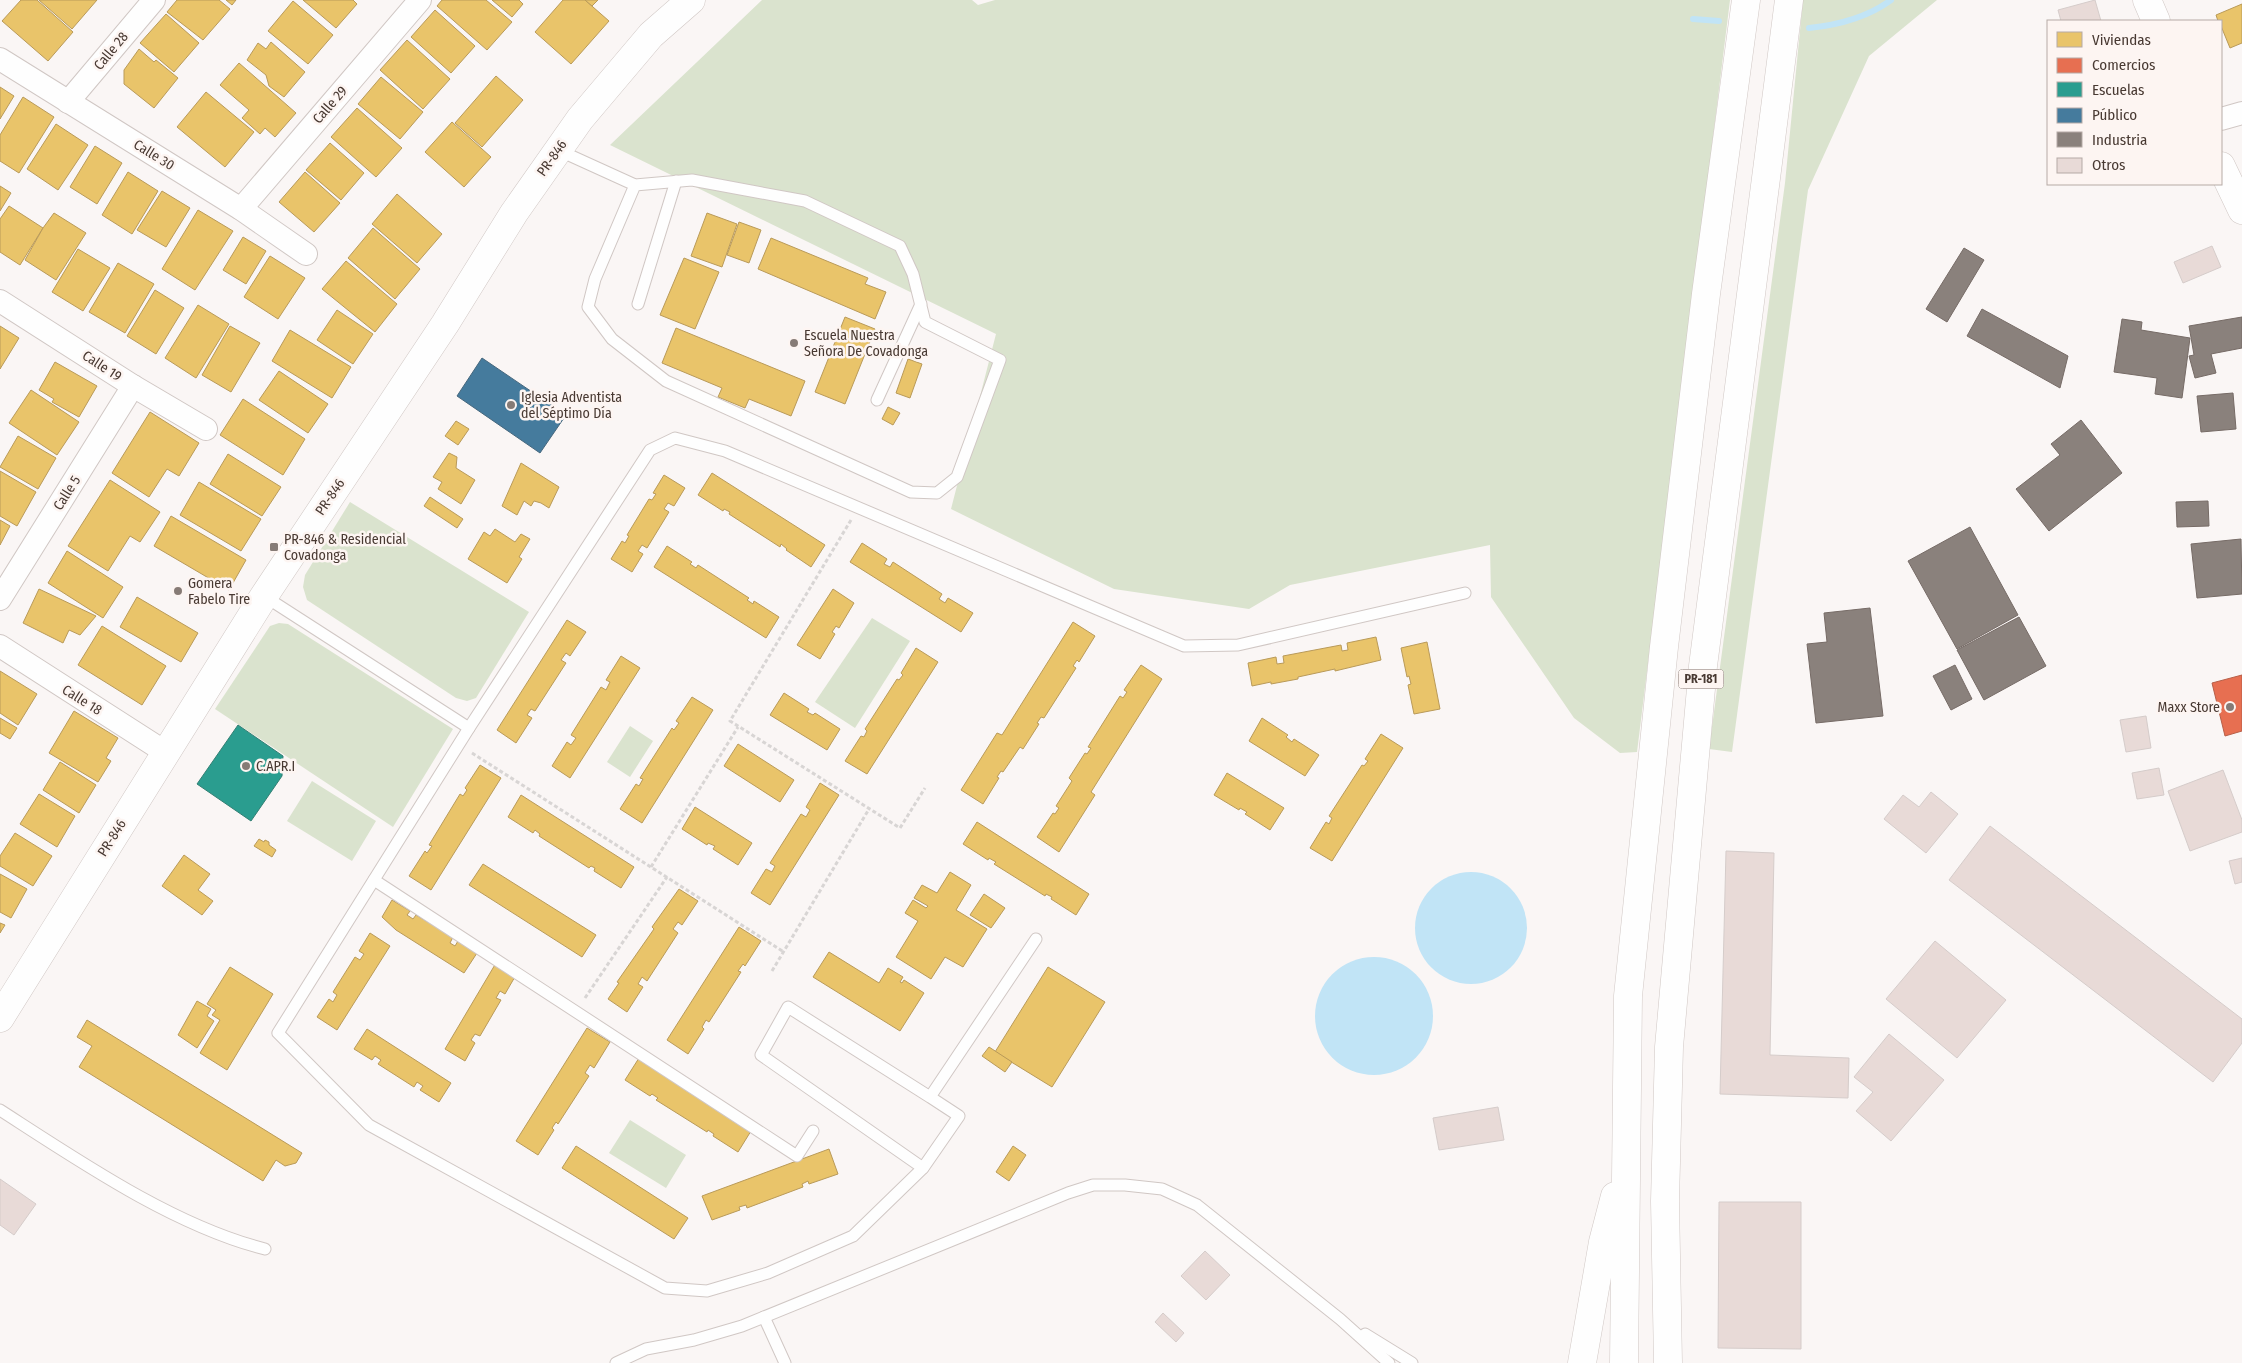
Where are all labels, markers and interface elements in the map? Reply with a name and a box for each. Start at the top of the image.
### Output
legend [2047,20,2222,185]
street label: Calle 28 [90,29,132,73]
text: Viviendas [2092,31,2151,49]
text: Comercios [2092,56,2155,74]
text: Escuelas [2092,81,2144,99]
street label: Calle 29 [309,83,351,127]
text: Público [2092,106,2137,124]
text: Industria [2092,131,2147,149]
street label: Calle 30 [130,136,178,174]
street label: PR-846 [533,136,571,179]
text: Otros [2092,156,2125,174]
place label: Escuela Nuestra Señora De Covadonga [804,327,928,360]
marker: Escuela Nuestra Señora De Covadonga [788,337,800,349]
street label: Calle 19 [79,347,125,385]
place label: Iglesia Adventista del Séptimo Día [521,389,622,422]
marker: Iglesia Adventista del Séptimo Día [505,399,517,411]
street label: Calle 5 [50,473,84,513]
street label: PR-846 [312,475,348,519]
place label: PR-846 & Residencial Covadonga [284,531,406,564]
marker: PR-846 & Residencial Covadonga [268,541,280,553]
place label: Gomera Fabelo Tire [188,575,250,608]
marker: Gomera Fabelo Tire [172,585,184,597]
road number: PR-181 [1678,670,1724,689]
street label: Calle 18 [59,681,105,719]
place label: Maxx Store [2158,699,2220,716]
marker: Maxx Store [2224,701,2236,713]
place label: C.APR.I [256,758,295,775]
marker: C.APR.I [240,760,252,772]
street label: PR-846 [94,816,130,860]

